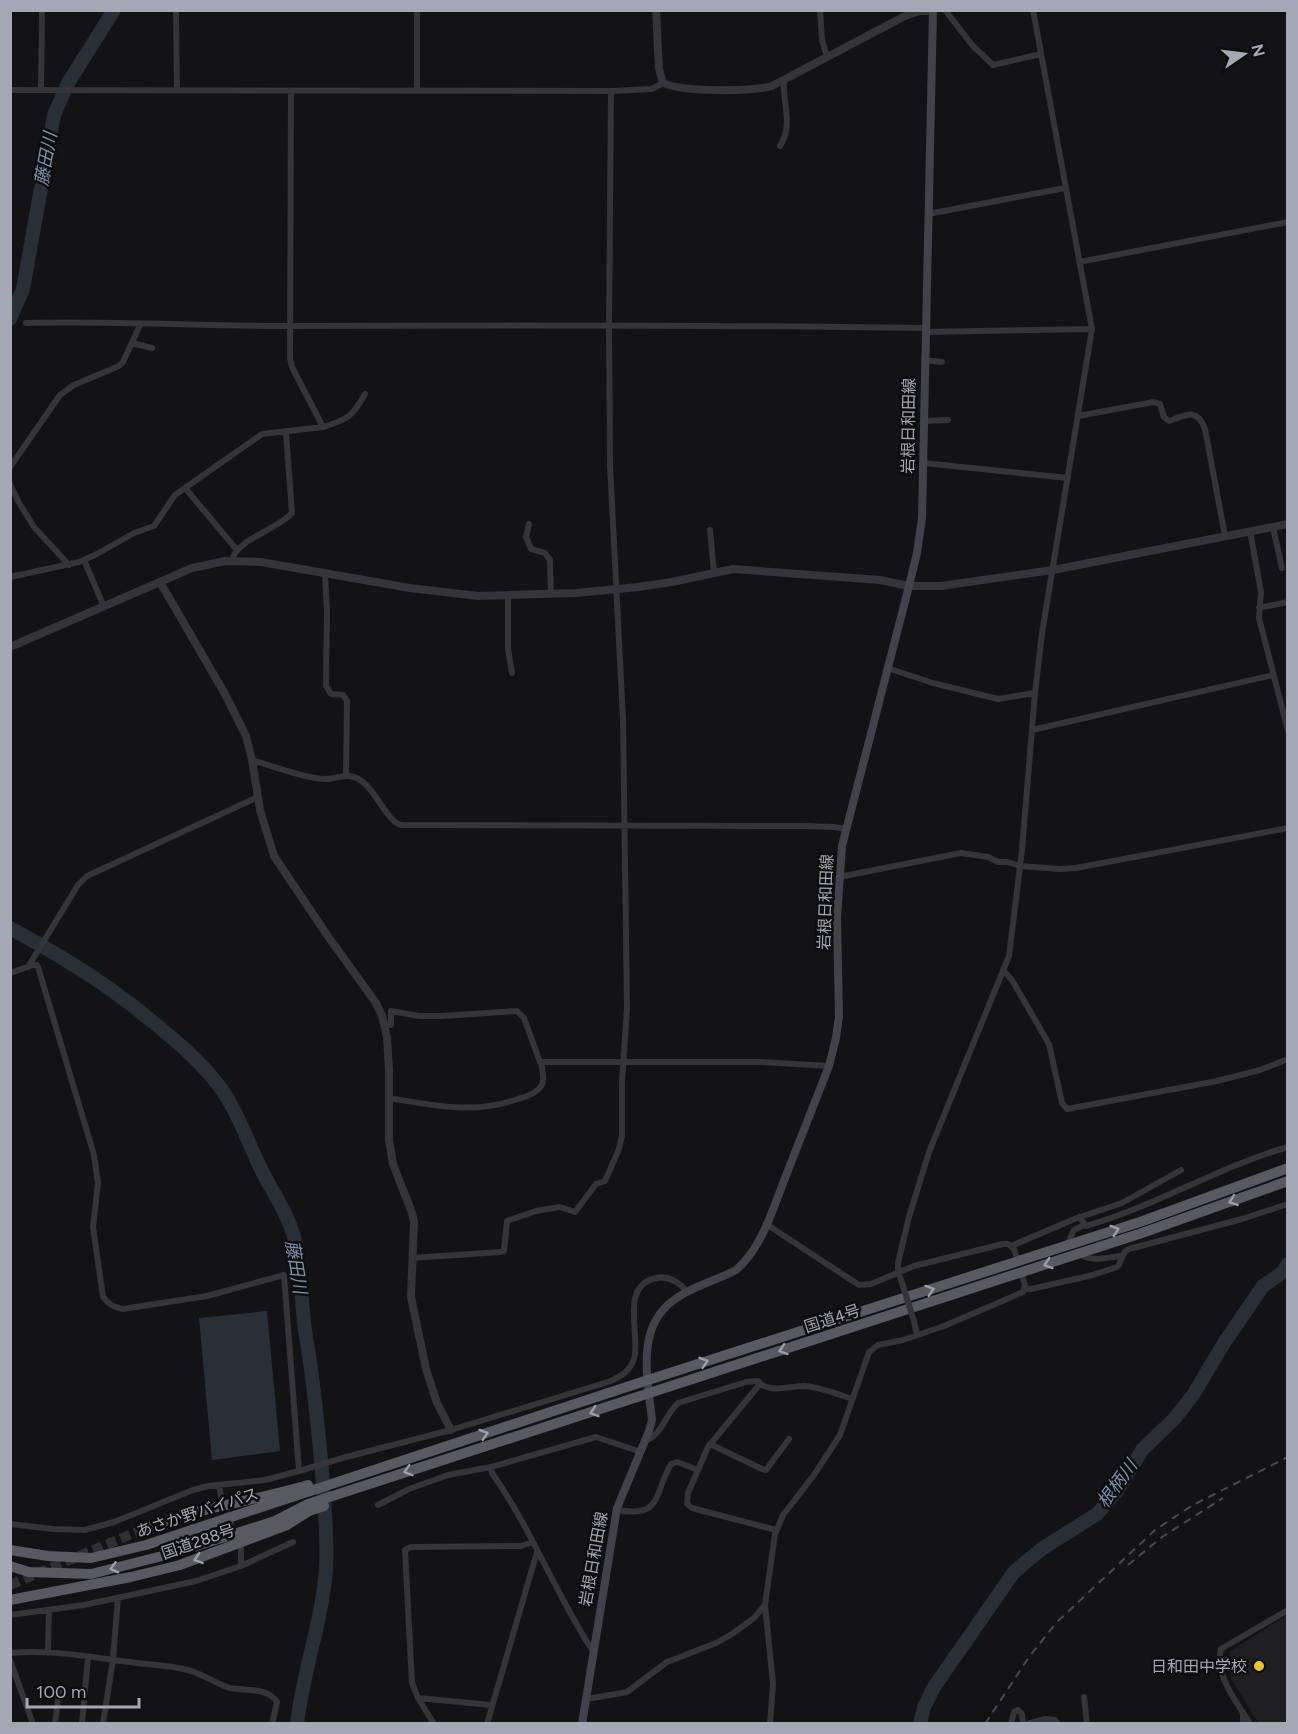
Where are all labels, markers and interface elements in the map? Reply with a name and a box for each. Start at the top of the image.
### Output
north arrow [1214,24,1274,84]
text: N [1247,42,1269,59]
water label: 藤田川 [30,129,62,187]
street label: 岩根日和田線 [898,378,919,474]
street label: 岩根日和田線 [814,854,837,950]
one-way arrow [1228,1194,1239,1207]
one-way arrow [1109,1224,1120,1237]
water label: 藤田川 [281,1239,311,1297]
one-way arrow [1043,1256,1054,1269]
one-way arrow [924,1285,935,1297]
street label: 国道4号 [802,1300,863,1336]
one-way arrow [778,1343,789,1356]
one-way arrow [698,1357,709,1369]
one-way arrow [589,1404,600,1417]
one-way arrow [478,1429,489,1442]
water label: 根柄川 [1092,1454,1143,1512]
one-way arrow [403,1464,414,1476]
street label: あさか野バイパス [133,1484,261,1541]
street label: 岩根日和田線 [576,1510,611,1608]
street label: 国道288号 [159,1520,237,1563]
one-way arrow [193,1552,203,1565]
one-way arrow [109,1561,119,1574]
place label: 日和田中学校 [1151,1657,1247,1676]
marker: 日和田中学校 [1252,1659,1266,1673]
scale bar [27,1671,140,1709]
text: 100 m [36,1681,86,1703]

